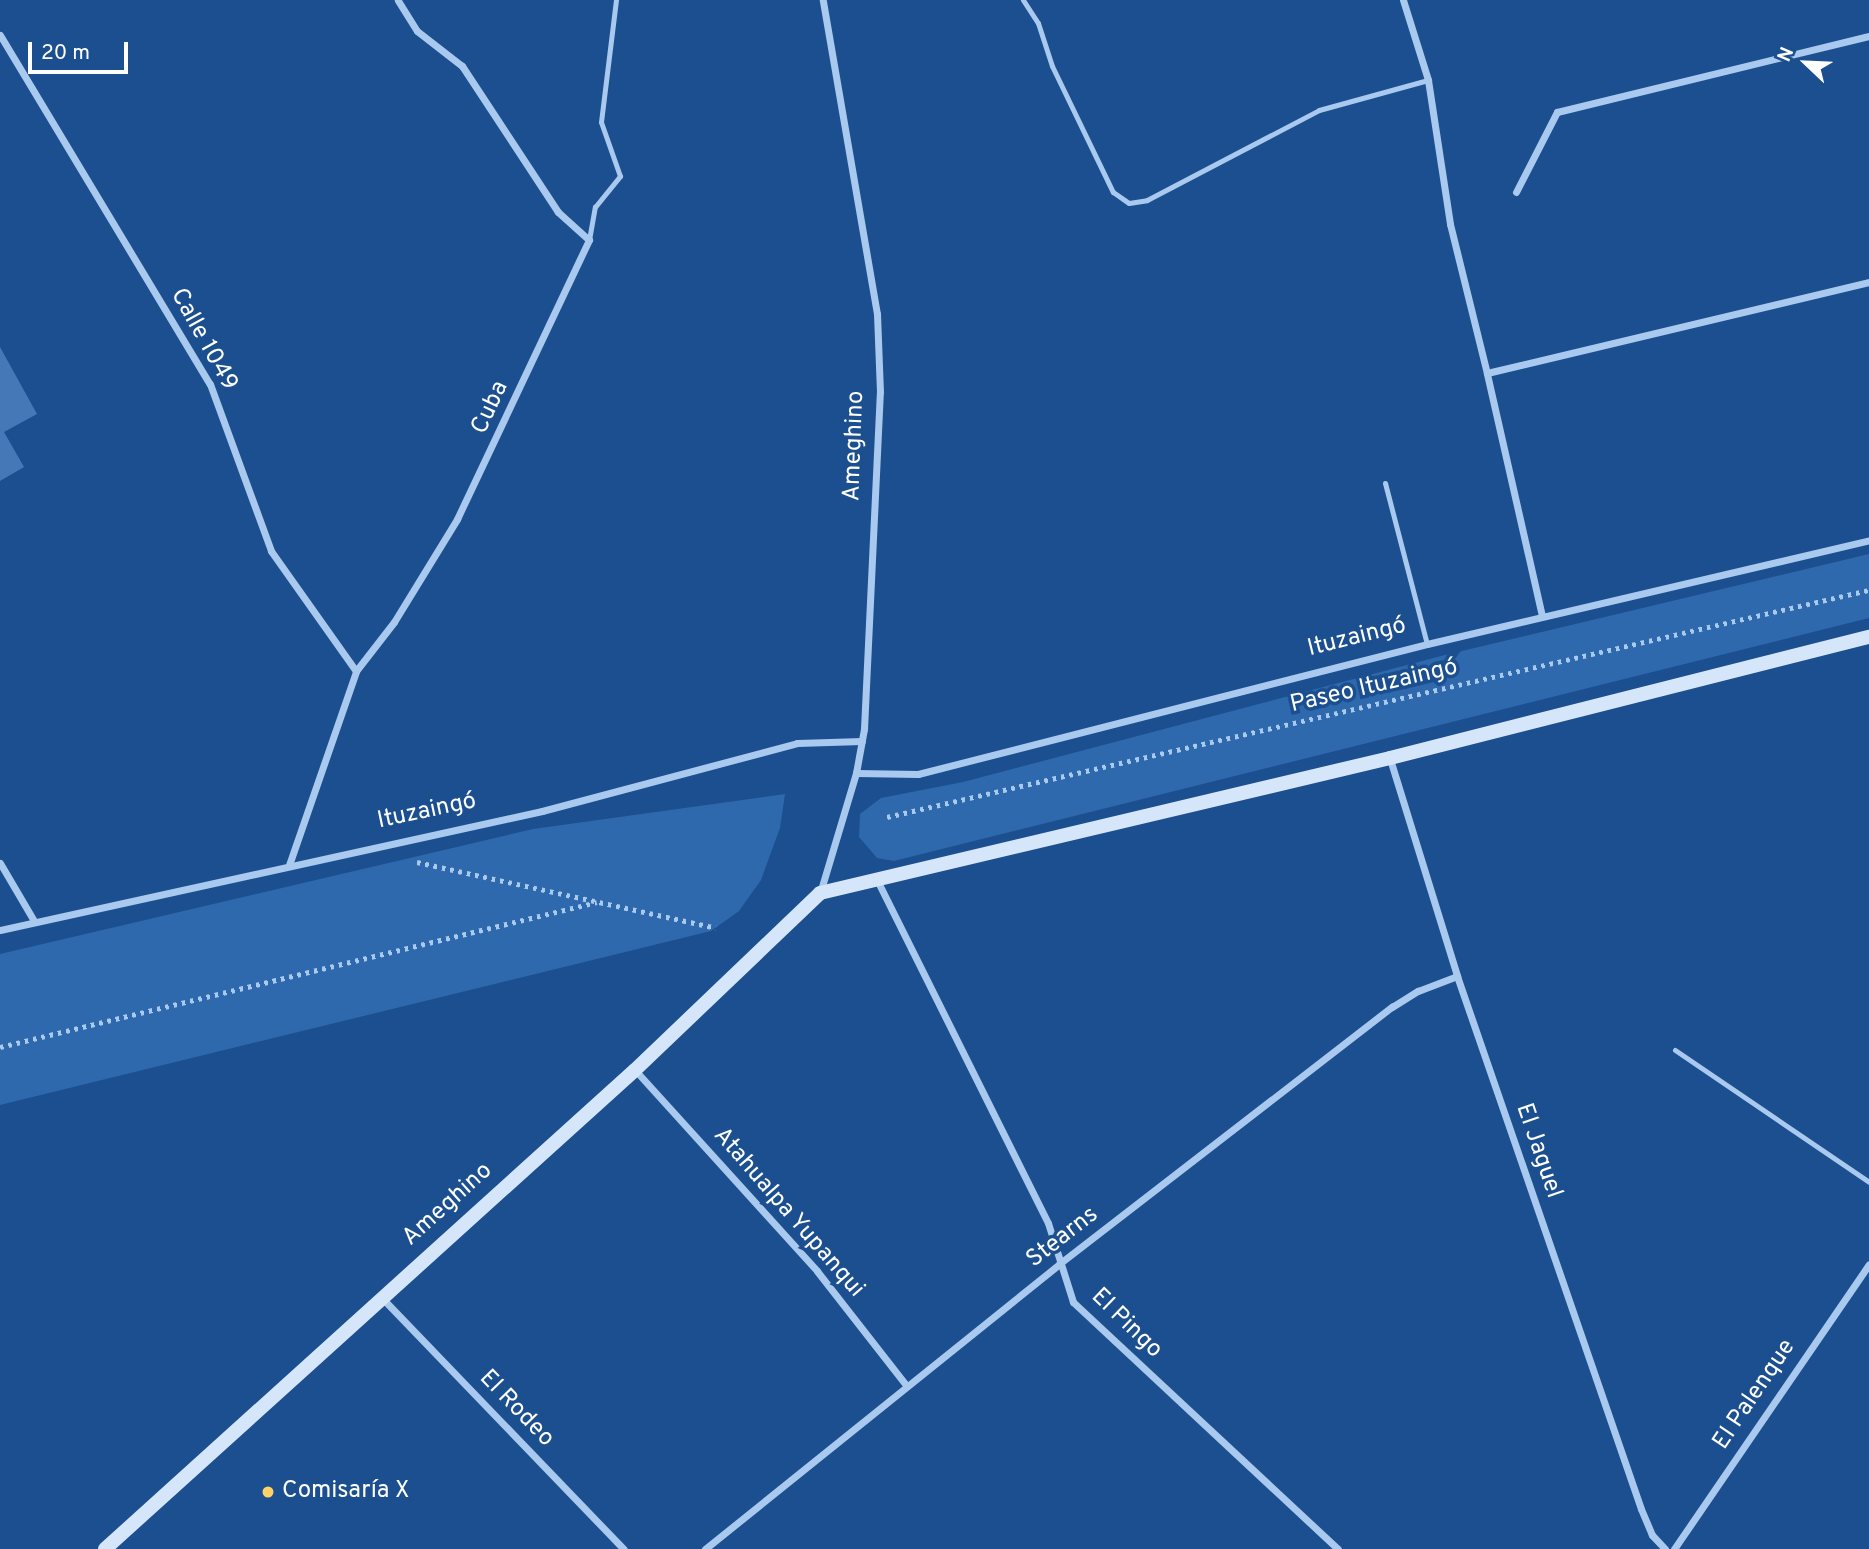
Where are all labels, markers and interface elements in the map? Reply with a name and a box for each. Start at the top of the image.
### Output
scale bar [32,28,131,72]
north arrow [1771,28,1841,98]
text: 20 m [41,40,90,67]
text: N [1773,44,1800,66]
street label: Calle 1049 [163,284,243,396]
street label: Cuba [466,377,516,439]
street label: Ameghino [839,390,871,502]
street label: Ituzaingó [1305,612,1409,664]
street label: Paseo Ituzaingó [1287,654,1461,720]
street label: Ituzaingó [375,787,479,837]
street label: El Jaguel [1508,1100,1568,1202]
street label: Atahualpa Yupanqui [706,1122,870,1304]
street label: Ameghino [397,1157,499,1253]
street label: Stearns [1022,1201,1104,1275]
street label: El Pingo [1084,1283,1168,1365]
street label: El Palenque [1708,1334,1802,1456]
street label: El Rodeo [472,1365,560,1453]
place label: Comisaría X [282,1478,409,1506]
marker: Comisaría X [260,1484,276,1500]

